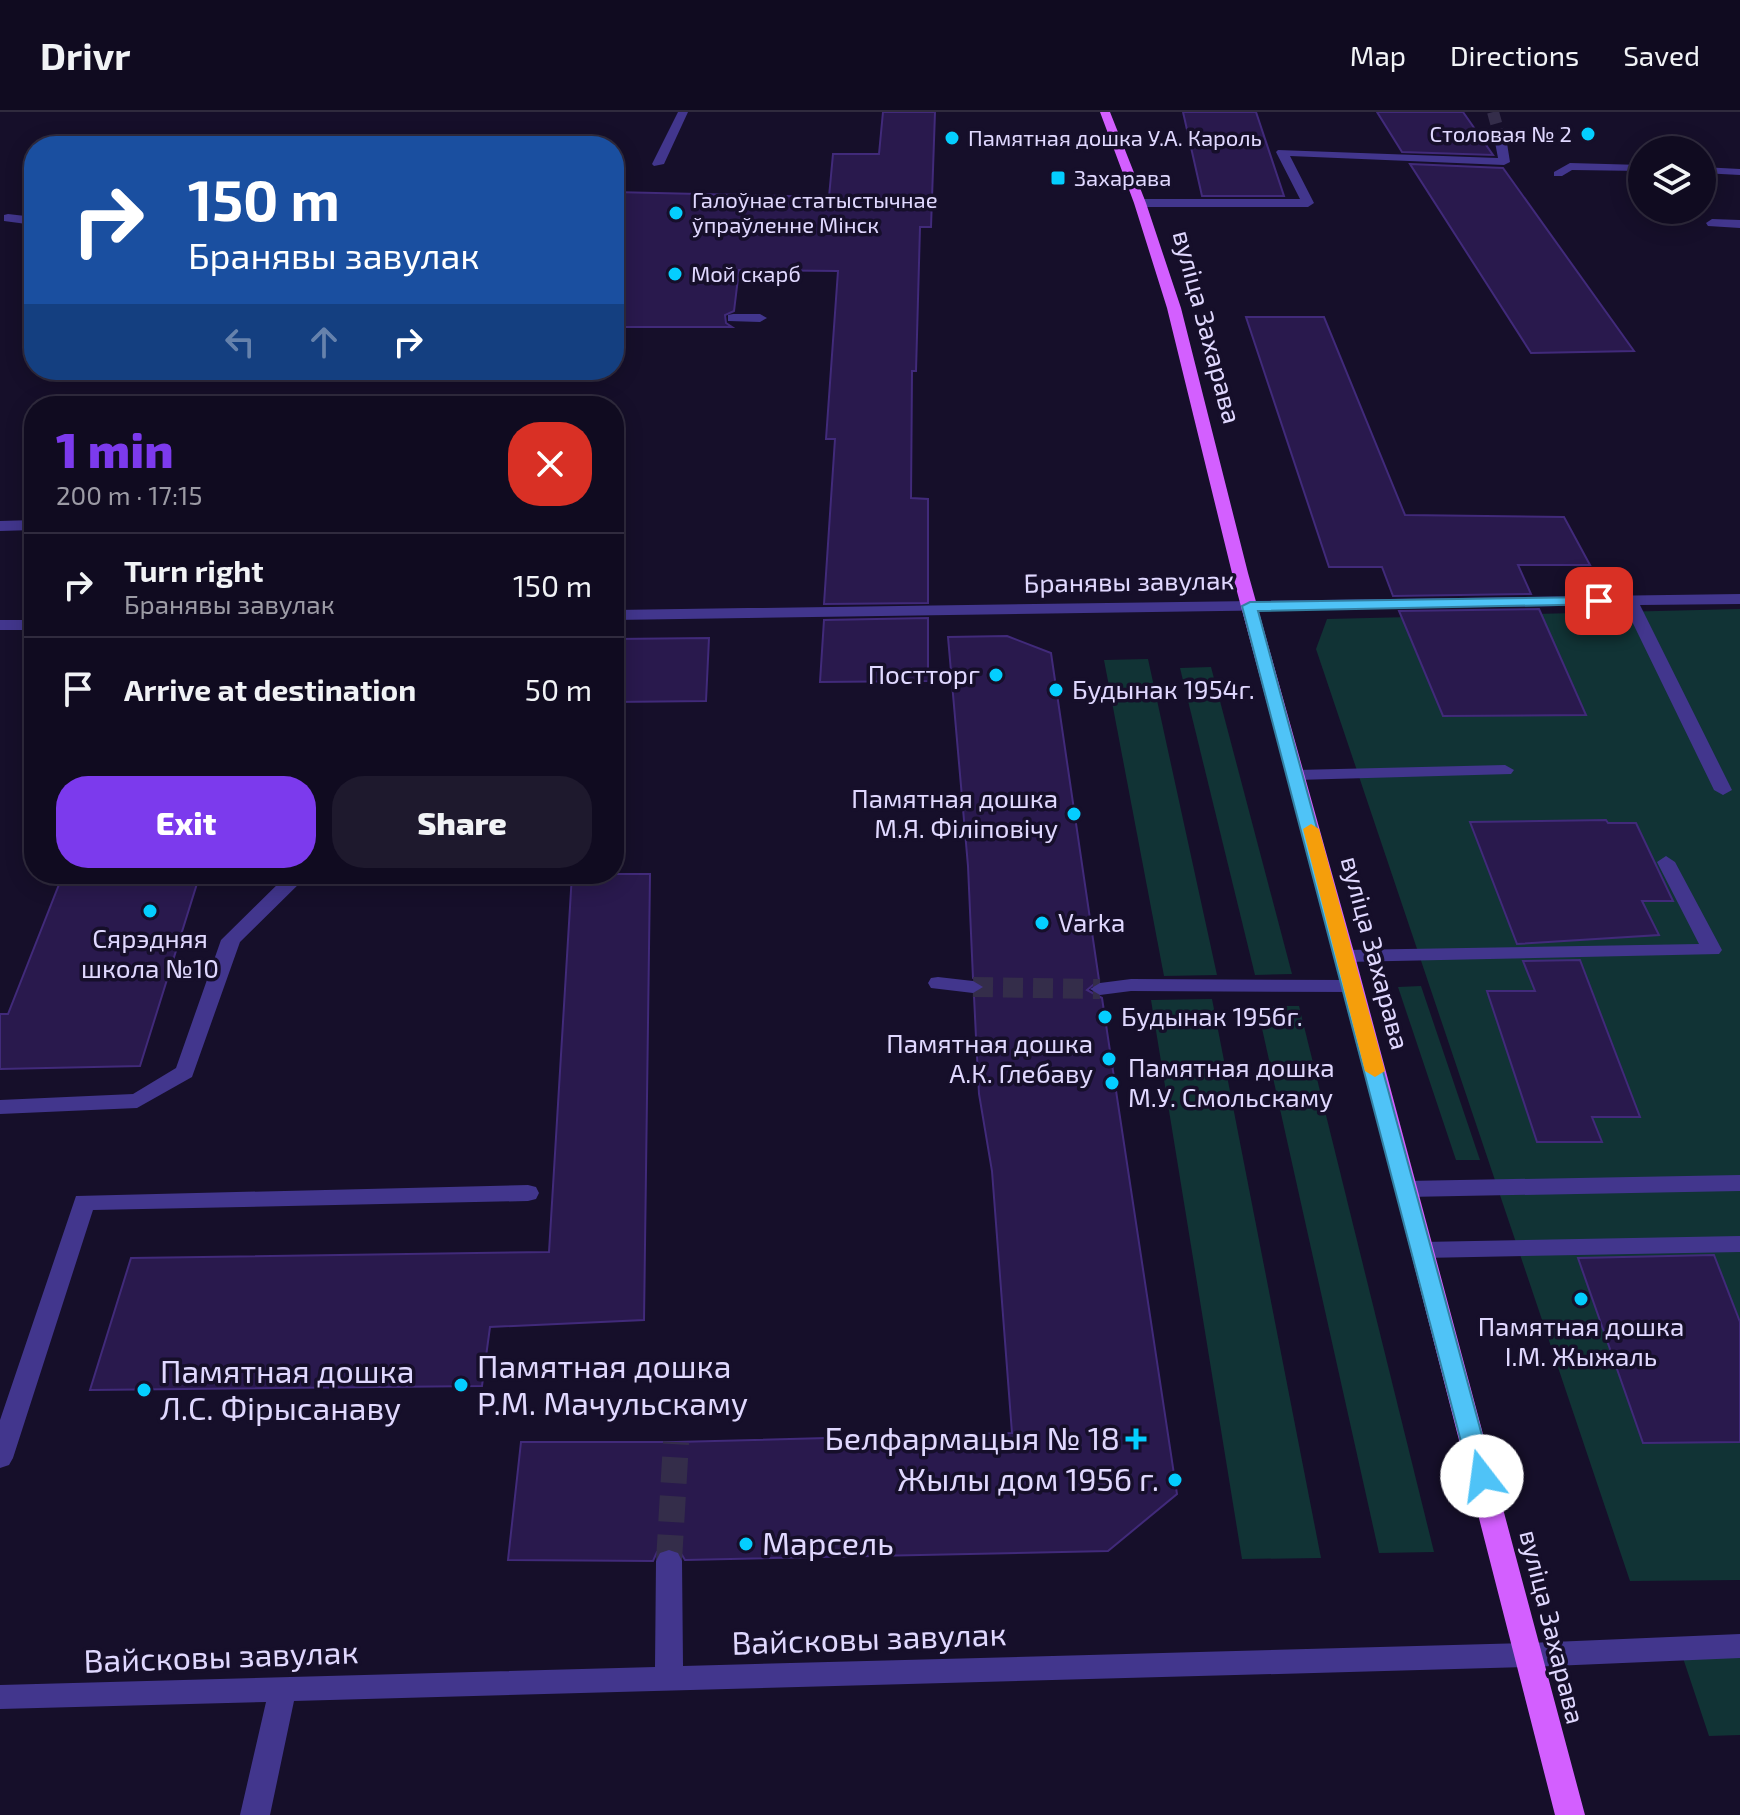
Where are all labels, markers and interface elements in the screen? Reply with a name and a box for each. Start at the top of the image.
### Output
text: Drivr [40,32,130,78]
text: Map [1350,38,1406,72]
text: Directions [1450,38,1579,72]
text: Saved [1623,38,1700,72]
place label: Столовая № 2 [1430,120,1572,146]
place label: Памятная дошка У.А. Кароль [968,124,1262,150]
marker: Столовая № 2 [1579,125,1597,143]
marker: Памятная дошка У.А. Кароль [943,129,961,147]
map controls [1628,136,1716,224]
button: layers [1628,136,1716,224]
place label: Захарава [1074,164,1171,190]
text: 150 m [188,165,340,232]
icon: right [56,168,160,272]
marker: Захарава [1049,169,1067,187]
place label: Галоўнае статыстычнае ўпраўленне Мінск [692,186,938,238]
marker: Галоўнае статыстычнае ўпраўленне Мінск [667,204,685,222]
street label: вуліца Захарава [1167,226,1249,427]
text: Бранявы завулак [188,233,480,276]
place label: Мой скарб [691,260,801,286]
marker: Мой скарб [666,265,684,283]
icon: left [218,320,262,364]
icon: ahead [302,320,346,364]
icon: right [386,320,430,364]
text: 1 min [56,420,174,478]
button: close [508,422,592,506]
text: 200 m · 17:15 [56,479,202,510]
text: Turn right [124,552,264,588]
icon: right [56,563,100,607]
street label: Бранявы завулак [1023,563,1235,599]
text: 150 m [513,567,592,603]
pin [1565,567,1633,635]
icon: arrive [1577,579,1621,623]
text: Бранявы завулак [124,588,335,619]
place label: Постторг [868,658,980,689]
marker: Постторг [987,666,1005,684]
icon: arrive [56,667,100,711]
text: Arrive at destination [124,671,416,707]
text: 50 m [525,671,592,707]
place label: Будынак 1954г. [1072,673,1255,705]
marker: Будынак 1954г. [1047,681,1065,699]
button: Exit [56,776,316,868]
button: Share [332,776,592,868]
place label: Памятная дошка М.Я. Філіповічу [851,782,1058,844]
marker: Памятная дошка М.Я. Філіповічу [1065,805,1083,823]
street label: вуліца Захарава [1335,852,1417,1053]
marker: Сярэдняя школа №10 [141,902,159,920]
place label: Varka [1058,906,1125,937]
marker: Varka [1033,914,1051,932]
place label: Сярэдняя школа №10 [81,922,219,983]
place label: Будынак 1956г. [1121,1000,1303,1032]
marker: Будынак 1956г. [1096,1008,1114,1026]
place label: Памятная дошка А.К. Глебаву [886,1027,1093,1089]
marker: Памятная дошка А.К. Глебаву [1100,1050,1118,1068]
place label: Памятная дошка М.У. Смольскаму [1128,1051,1335,1113]
marker: Памятная дошка М.У. Смольскаму [1103,1074,1121,1092]
marker: Памятная дошка І.М. Жыжаль [1572,1290,1590,1308]
place label: Памятная дошка І.М. Жыжаль [1478,1310,1684,1371]
place label: Памятная дошка Р.М. Мачульскаму [477,1346,748,1422]
place label: Памятная дошка Л.С. Фірысанаву [160,1351,414,1427]
marker: Памятная дошка Р.М. Мачульскаму [452,1376,470,1394]
marker: Памятная дошка Л.С. Фірысанаву [135,1381,153,1399]
place label: Белфармацыя № 18 [825,1418,1120,1456]
marker: Белфармацыя № 18 [1127,1430,1145,1448]
position arrow [1440,1434,1524,1518]
place label: Жылы дом 1956 г. [897,1459,1159,1497]
marker: Жылы дом 1956 г. [1166,1471,1184,1489]
place label: Марсель [762,1523,894,1561]
street label: вуліца Захарава [1513,1526,1593,1727]
marker: Марсель [737,1535,755,1553]
street label: Вайсковы завулак [731,1613,1007,1662]
street label: Вайсковы завулак [83,1631,359,1680]

